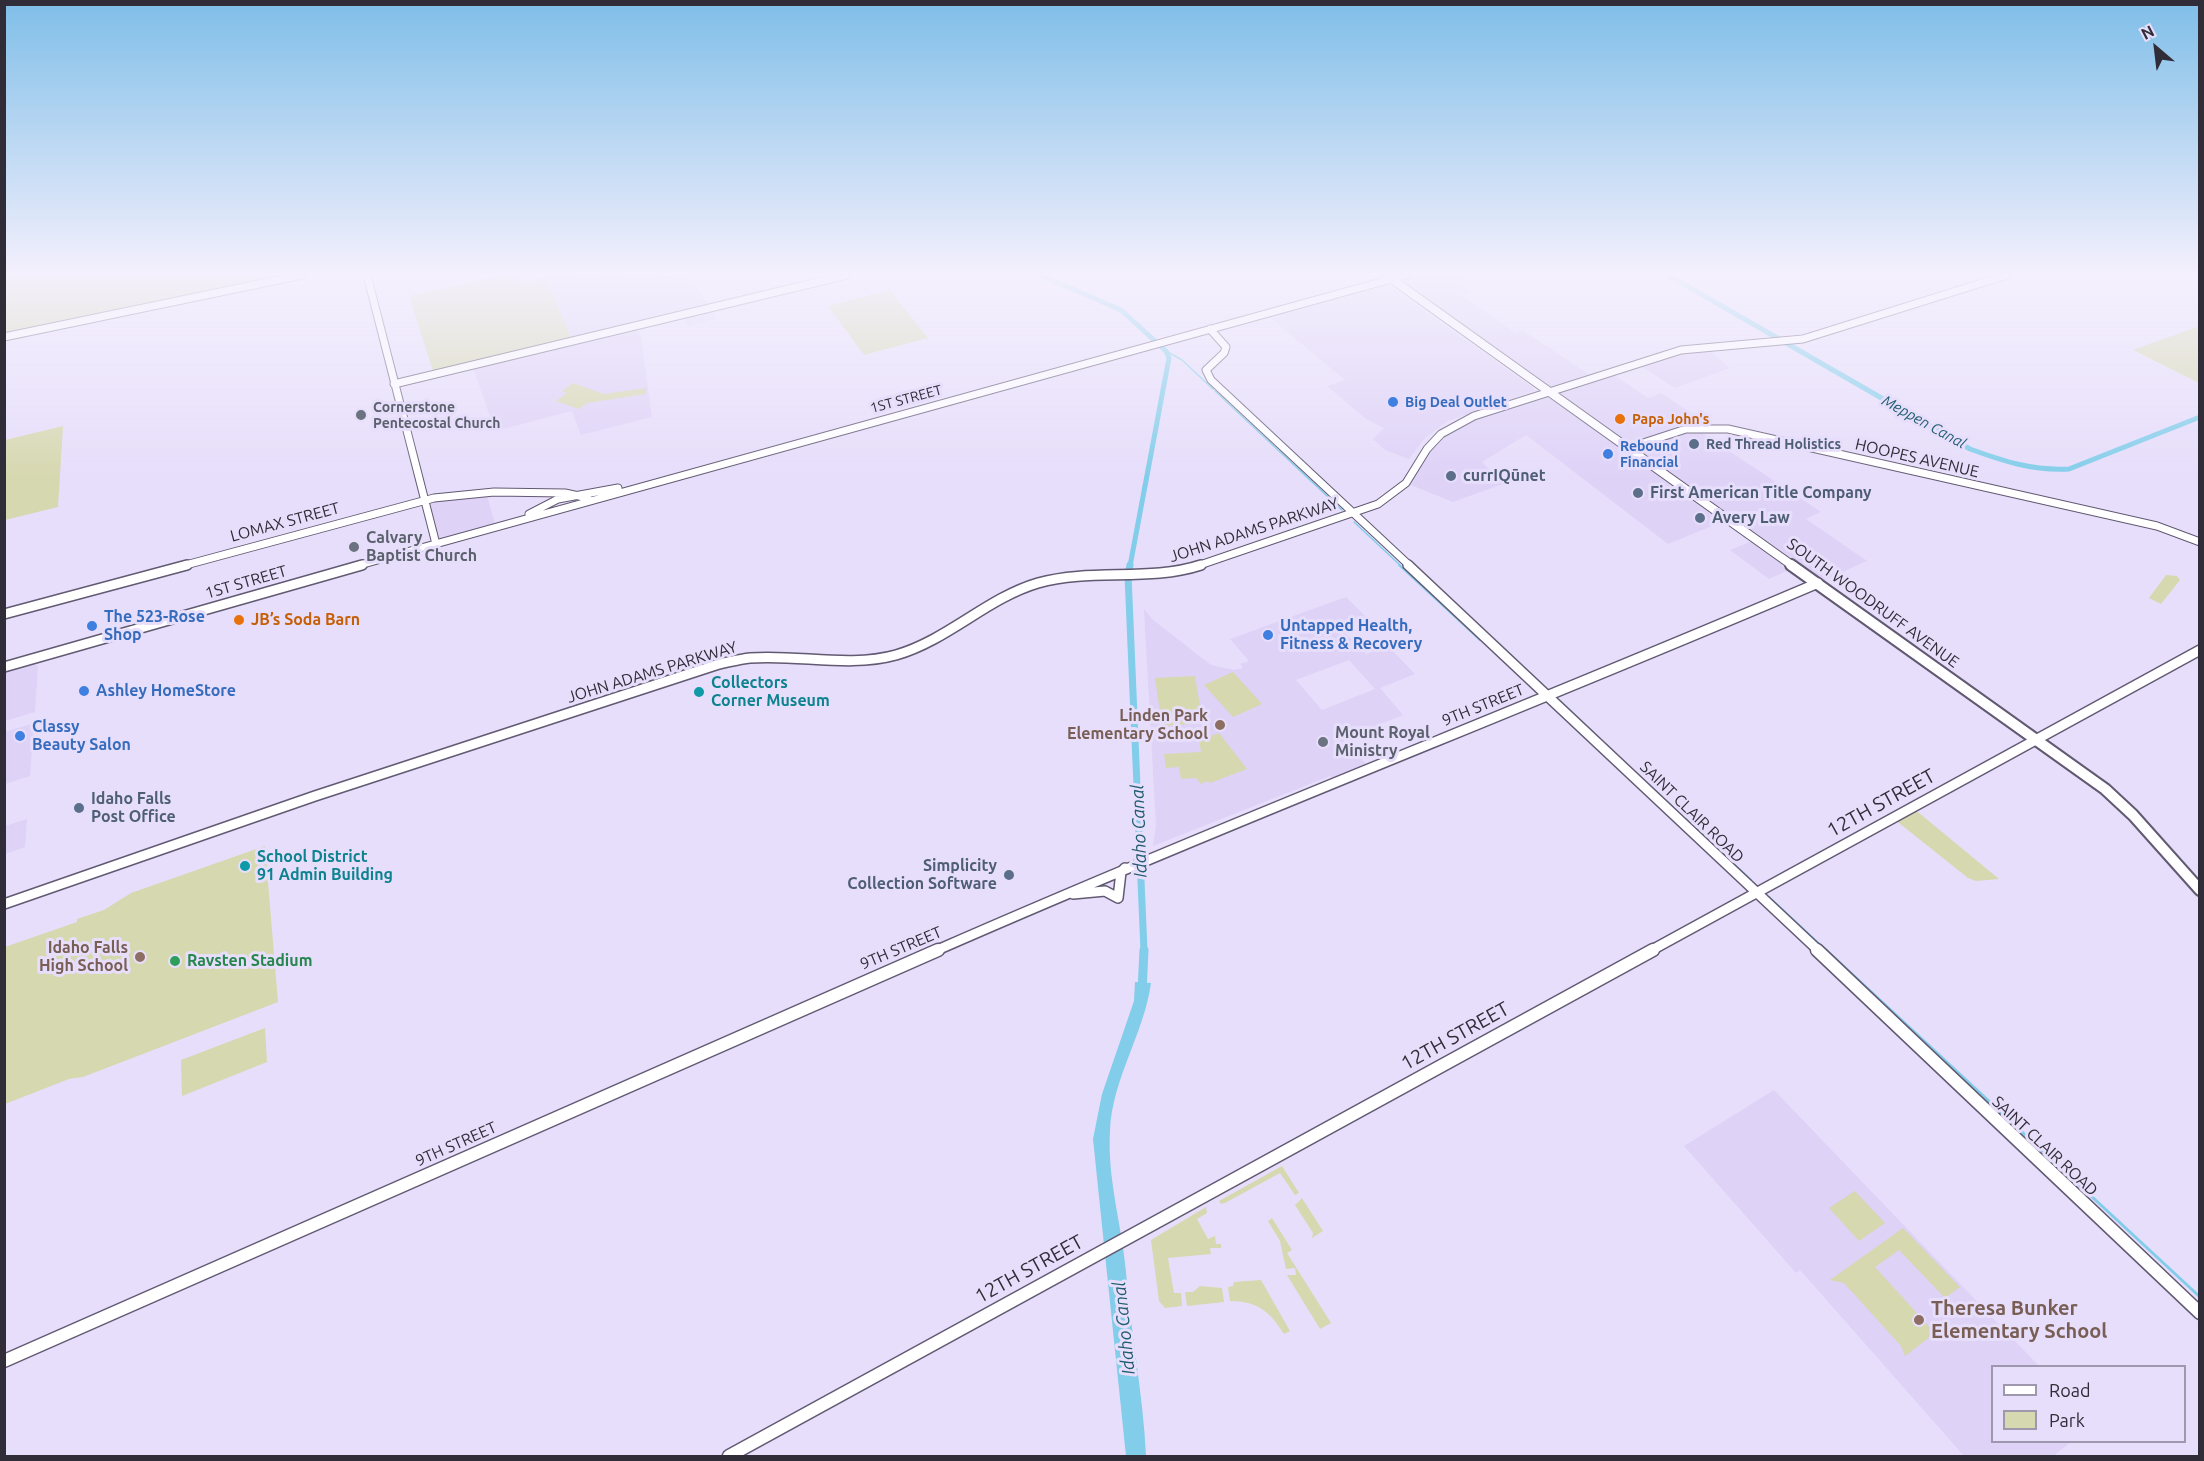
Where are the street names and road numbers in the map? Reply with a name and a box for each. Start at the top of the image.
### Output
street label: 1ST STREET [868,381,944,417]
street label: HOOPES AVENUE [1853,434,1981,482]
street label: JOHN ADAMS PARKWAY [1167,494,1341,566]
street label: LOMAX STREET [228,498,342,546]
street label: SOUTH WOODRUFF AVENUE [1783,534,1963,672]
street label: 1ST STREET [203,561,289,603]
street label: JOHN ADAMS PARKWAY [565,637,739,707]
street label: 9TH STREET [1439,680,1527,730]
street label: SAINT CLAIR ROAD [1636,757,1748,867]
street label: 12TH STREET [1823,763,1939,843]
street label: 9TH STREET [857,922,945,974]
street label: 12TH STREET [1397,996,1513,1076]
street label: SAINT CLAIR ROAD [1988,1092,2102,1200]
street label: 9TH STREET [412,1118,500,1170]
street label: 12TH STREET [971,1229,1087,1309]

